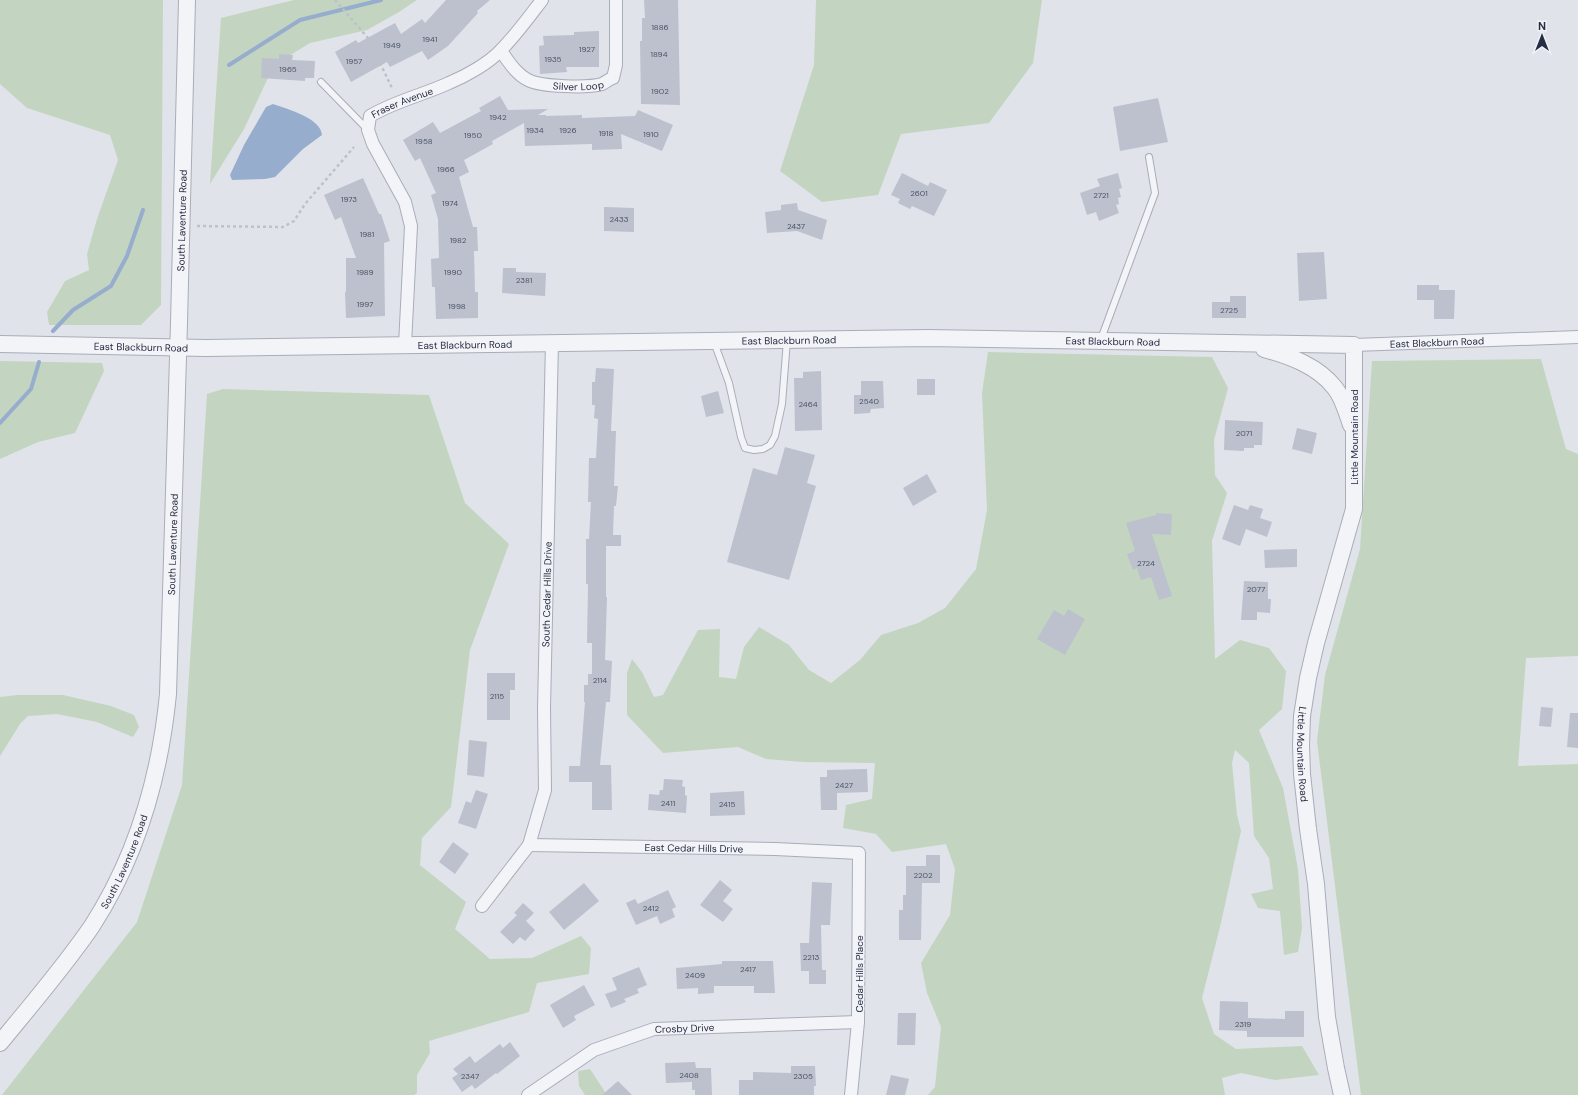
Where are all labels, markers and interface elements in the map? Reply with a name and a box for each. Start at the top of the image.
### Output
north arrow [1522,16,1562,56]
text: N [1538,19,1546,33]
house number: 1886 [651,22,669,32]
house number: 1941 [423,34,437,44]
house number: 1949 [383,40,401,50]
house number: 1927 [579,44,595,54]
house number: 1894 [650,49,668,59]
house number: 1935 [545,54,562,64]
house number: 1957 [346,56,362,66]
house number: 1965 [279,64,297,74]
street label: Silver Loop [552,78,605,93]
street label: Fraser Avenue [369,84,435,121]
house number: 1902 [651,86,669,96]
house number: 1942 [490,112,507,122]
house number: 1934 [527,125,544,135]
house number: 1926 [559,125,577,135]
house number: 1918 [599,128,614,138]
house number: 1910 [643,129,659,139]
house number: 1950 [464,130,482,140]
house number: 1958 [415,136,433,146]
house number: 1966 [437,164,455,174]
street label: South Laventure Road [174,170,190,271]
house number: 2601 [910,188,928,198]
house number: 2721 [1093,190,1109,200]
house number: 1973 [341,194,357,204]
house number: 1974 [442,198,458,208]
house number: 2433 [610,214,629,224]
house number: 2437 [787,221,805,231]
house number: 1981 [360,229,374,239]
house number: 1982 [450,235,467,245]
house number: 1989 [356,267,374,277]
house number: 1990 [444,267,463,277]
house number: 2381 [516,275,532,285]
house number: 1997 [357,299,373,309]
house number: 1998 [448,301,466,311]
house number: 2725 [1220,305,1238,315]
street label: East Blackburn Road [742,333,836,348]
street label: East Blackburn Road [1066,334,1160,349]
street label: East Blackburn Road [1390,334,1484,351]
street label: East Blackburn Road [418,338,512,352]
street label: East Blackburn Road [94,340,188,355]
street label: Little Mountain Road [1348,389,1361,485]
house number: 2540 [859,396,879,406]
house number: 2464 [798,399,818,409]
house number: 2071 [1236,428,1252,438]
street label: South Laventure Road [165,493,181,595]
street label: South Cedar Hills Drive [539,541,555,647]
house number: 2724 [1137,558,1155,568]
house number: 2077 [1247,584,1265,594]
house number: 2114 [593,675,607,685]
house number: 2115 [490,691,504,701]
street label: Little Mountain Road [1294,705,1311,802]
house number: 2427 [835,780,853,790]
house number: 2411 [661,798,675,808]
house number: 2415 [719,799,735,809]
street label: South Laventure Road [98,813,150,911]
street label: East Cedar Hills Drive [645,841,744,855]
house number: 2202 [913,870,933,880]
house number: 2412 [643,903,660,913]
street label: Cedar Hills Place [853,935,866,1013]
house number: 2213 [803,952,819,962]
house number: 2417 [740,964,756,974]
house number: 2409 [685,970,705,980]
house number: 2319 [1235,1019,1251,1029]
street label: Crosby Drive [655,1021,715,1036]
house number: 2408 [679,1070,699,1080]
house number: 2347 [461,1071,479,1081]
house number: 2305 [793,1071,813,1081]

